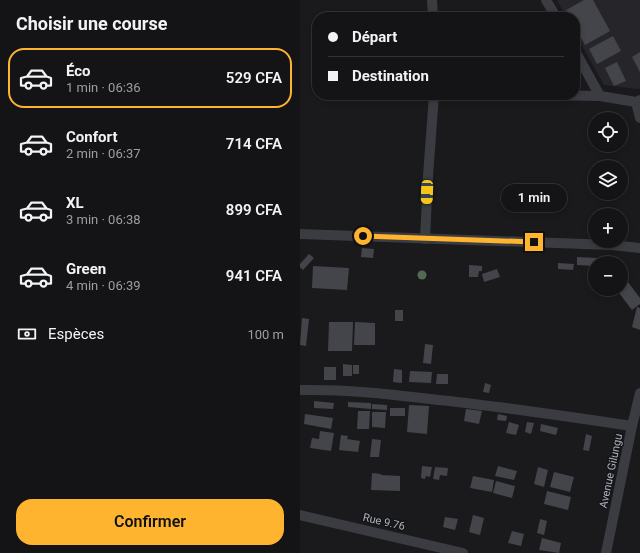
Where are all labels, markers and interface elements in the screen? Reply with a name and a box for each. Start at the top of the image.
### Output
text: Choisir une course [16,13,167,34]
text: Départ [352,28,397,46]
icon: car [18,60,54,96]
text: Éco [66,62,91,80]
text: Destination [352,67,429,85]
text: 529 CFA [226,69,282,87]
text: 1 min · 06:36 [66,80,141,95]
map controls [588,112,628,296]
button: locate [588,112,628,152]
icon: car [18,126,54,162]
text: Confort [66,128,117,146]
text: 714 CFA [226,135,282,153]
text: 2 min · 06:37 [66,146,141,161]
button: layers [588,160,628,200]
car [421,180,433,204]
callout: 1 min [501,184,567,212]
text: 1 min [518,190,550,205]
icon: car [18,192,54,228]
text: XL [66,194,84,212]
text: 899 CFA [226,201,282,219]
button: + [588,208,628,248]
text: 3 min · 06:38 [66,212,141,227]
route start [354,227,372,245]
route end [525,233,543,251]
button: − [588,256,628,296]
icon: car [18,258,54,294]
text: Green [66,260,106,278]
text: 941 CFA [226,267,282,285]
text: 4 min · 06:39 [66,278,141,293]
icon: cash [16,323,38,345]
text: Espèces [48,325,104,343]
text: 100 m [247,327,284,342]
street label: Avenue Gilungu [597,433,625,509]
button: Confirmer [16,499,284,545]
street label: Rue 9.76 [362,511,406,533]

